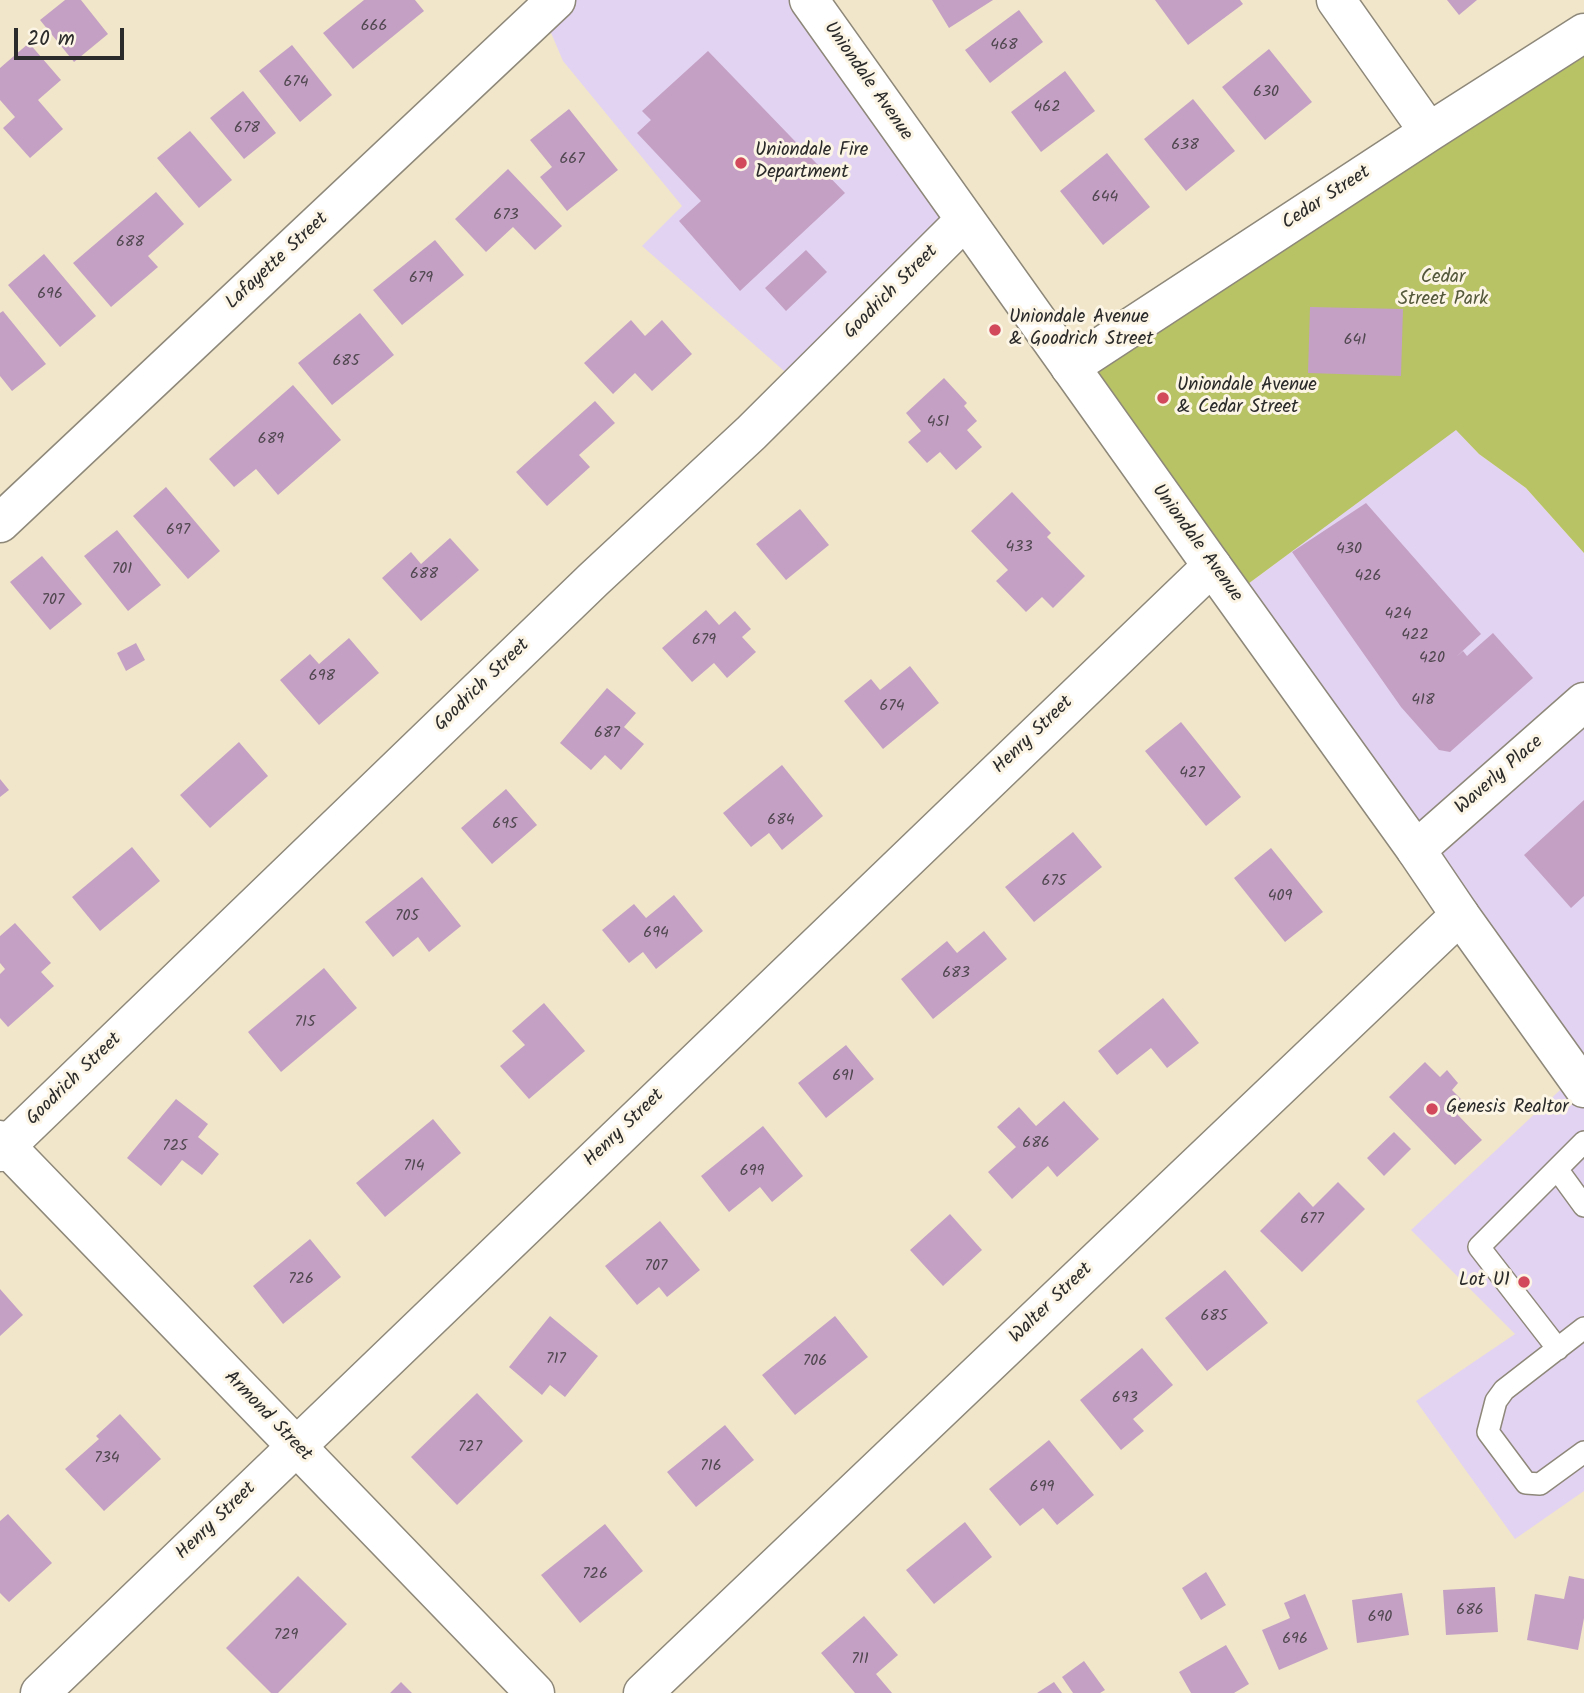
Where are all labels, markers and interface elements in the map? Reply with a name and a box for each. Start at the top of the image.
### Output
scale bar [18,14,128,58]
house number: 666 [361,17,387,37]
street label: Uniondale Avenue [818,18,916,146]
text: 20 m [27,23,75,56]
house number: 468 [990,36,1018,56]
house number: 674 [283,73,309,93]
house number: 630 [1253,83,1279,103]
house number: 462 [1033,98,1061,118]
house number: 678 [234,119,260,139]
house number: 638 [1171,136,1199,156]
place label: Uniondale Fire Department [755,141,868,185]
house number: 667 [559,150,585,170]
marker: Uniondale Fire Department [733,155,749,171]
street label: Cedar Street [1279,162,1375,236]
house number: 644 [1092,188,1118,208]
house number: 673 [493,206,519,226]
street label: Lafayette Street [222,209,334,315]
house number: 688 [116,233,144,253]
street label: Goodrich Street [840,241,944,345]
park label: Cedar Street Park [1398,268,1488,312]
house number: 679 [409,269,433,289]
house number: 696 [37,285,63,305]
place label: Uniondale Avenue & Goodrich Street [1009,308,1154,352]
marker: Uniondale Avenue & Goodrich Street [987,322,1003,338]
house number: 641 [1344,331,1366,351]
house number: 685 [332,352,360,372]
place label: Uniondale Avenue & Cedar Street [1177,376,1317,420]
marker: Uniondale Avenue & Cedar Street [1155,390,1171,406]
house number: 451 [927,413,949,433]
house number: 689 [258,430,284,450]
street label: Uniondale Avenue [1146,481,1246,607]
house number: 697 [166,521,190,541]
house number: 433 [1005,538,1033,558]
house number: 430 [1336,540,1362,560]
house number: 701 [112,560,132,580]
house number: 688 [410,565,438,585]
house number: 426 [1354,567,1382,587]
house number: 707 [42,591,64,611]
house number: 424 [1385,605,1411,625]
house number: 422 [1401,626,1429,646]
house number: 679 [692,631,716,651]
street label: Goodrich Street [431,635,535,737]
house number: 420 [1419,649,1445,669]
house number: 698 [309,667,335,687]
house number: 418 [1411,691,1435,711]
street label: Henry Street [989,692,1079,780]
house number: 674 [879,697,905,717]
house number: 687 [594,724,620,744]
street label: Waverly Place [1452,732,1548,820]
house number: 427 [1179,764,1205,784]
house number: 684 [767,811,795,831]
house number: 695 [492,815,518,835]
house number: 675 [1042,872,1066,892]
house number: 409 [1268,887,1292,907]
house number: 705 [395,907,419,927]
house number: 694 [643,924,669,944]
house number: 683 [942,964,970,984]
house number: 715 [295,1013,315,1033]
street label: Goodrich Street [23,1029,127,1131]
house number: 691 [832,1067,854,1087]
street label: Henry Street [580,1085,670,1173]
place label: Genesis Realtor [1446,1098,1569,1120]
marker: Genesis Realtor [1424,1101,1440,1117]
house number: 686 [1022,1134,1050,1154]
house number: 725 [162,1137,188,1157]
house number: 714 [403,1157,425,1177]
house number: 699 [740,1162,764,1182]
house number: 677 [1300,1210,1324,1230]
house number: 707 [645,1257,667,1277]
street label: Walter Street [1006,1259,1098,1349]
house number: 726 [288,1270,314,1290]
place label: Lot U1 [1459,1271,1510,1293]
marker: Lot U1 [1516,1274,1532,1290]
house number: 685 [1200,1307,1228,1327]
house number: 717 [546,1350,566,1370]
house number: 706 [803,1352,827,1372]
street label: Armond Street [218,1367,316,1467]
house number: 693 [1112,1389,1138,1409]
house number: 727 [458,1438,482,1458]
house number: 734 [94,1449,120,1469]
house number: 716 [700,1457,722,1477]
street label: Henry Street [172,1478,262,1566]
house number: 699 [1030,1478,1054,1498]
house number: 726 [582,1565,608,1585]
house number: 686 [1456,1601,1484,1621]
house number: 690 [1368,1608,1392,1628]
house number: 729 [274,1626,298,1646]
house number: 696 [1282,1630,1308,1650]
house number: 711 [851,1650,869,1670]

